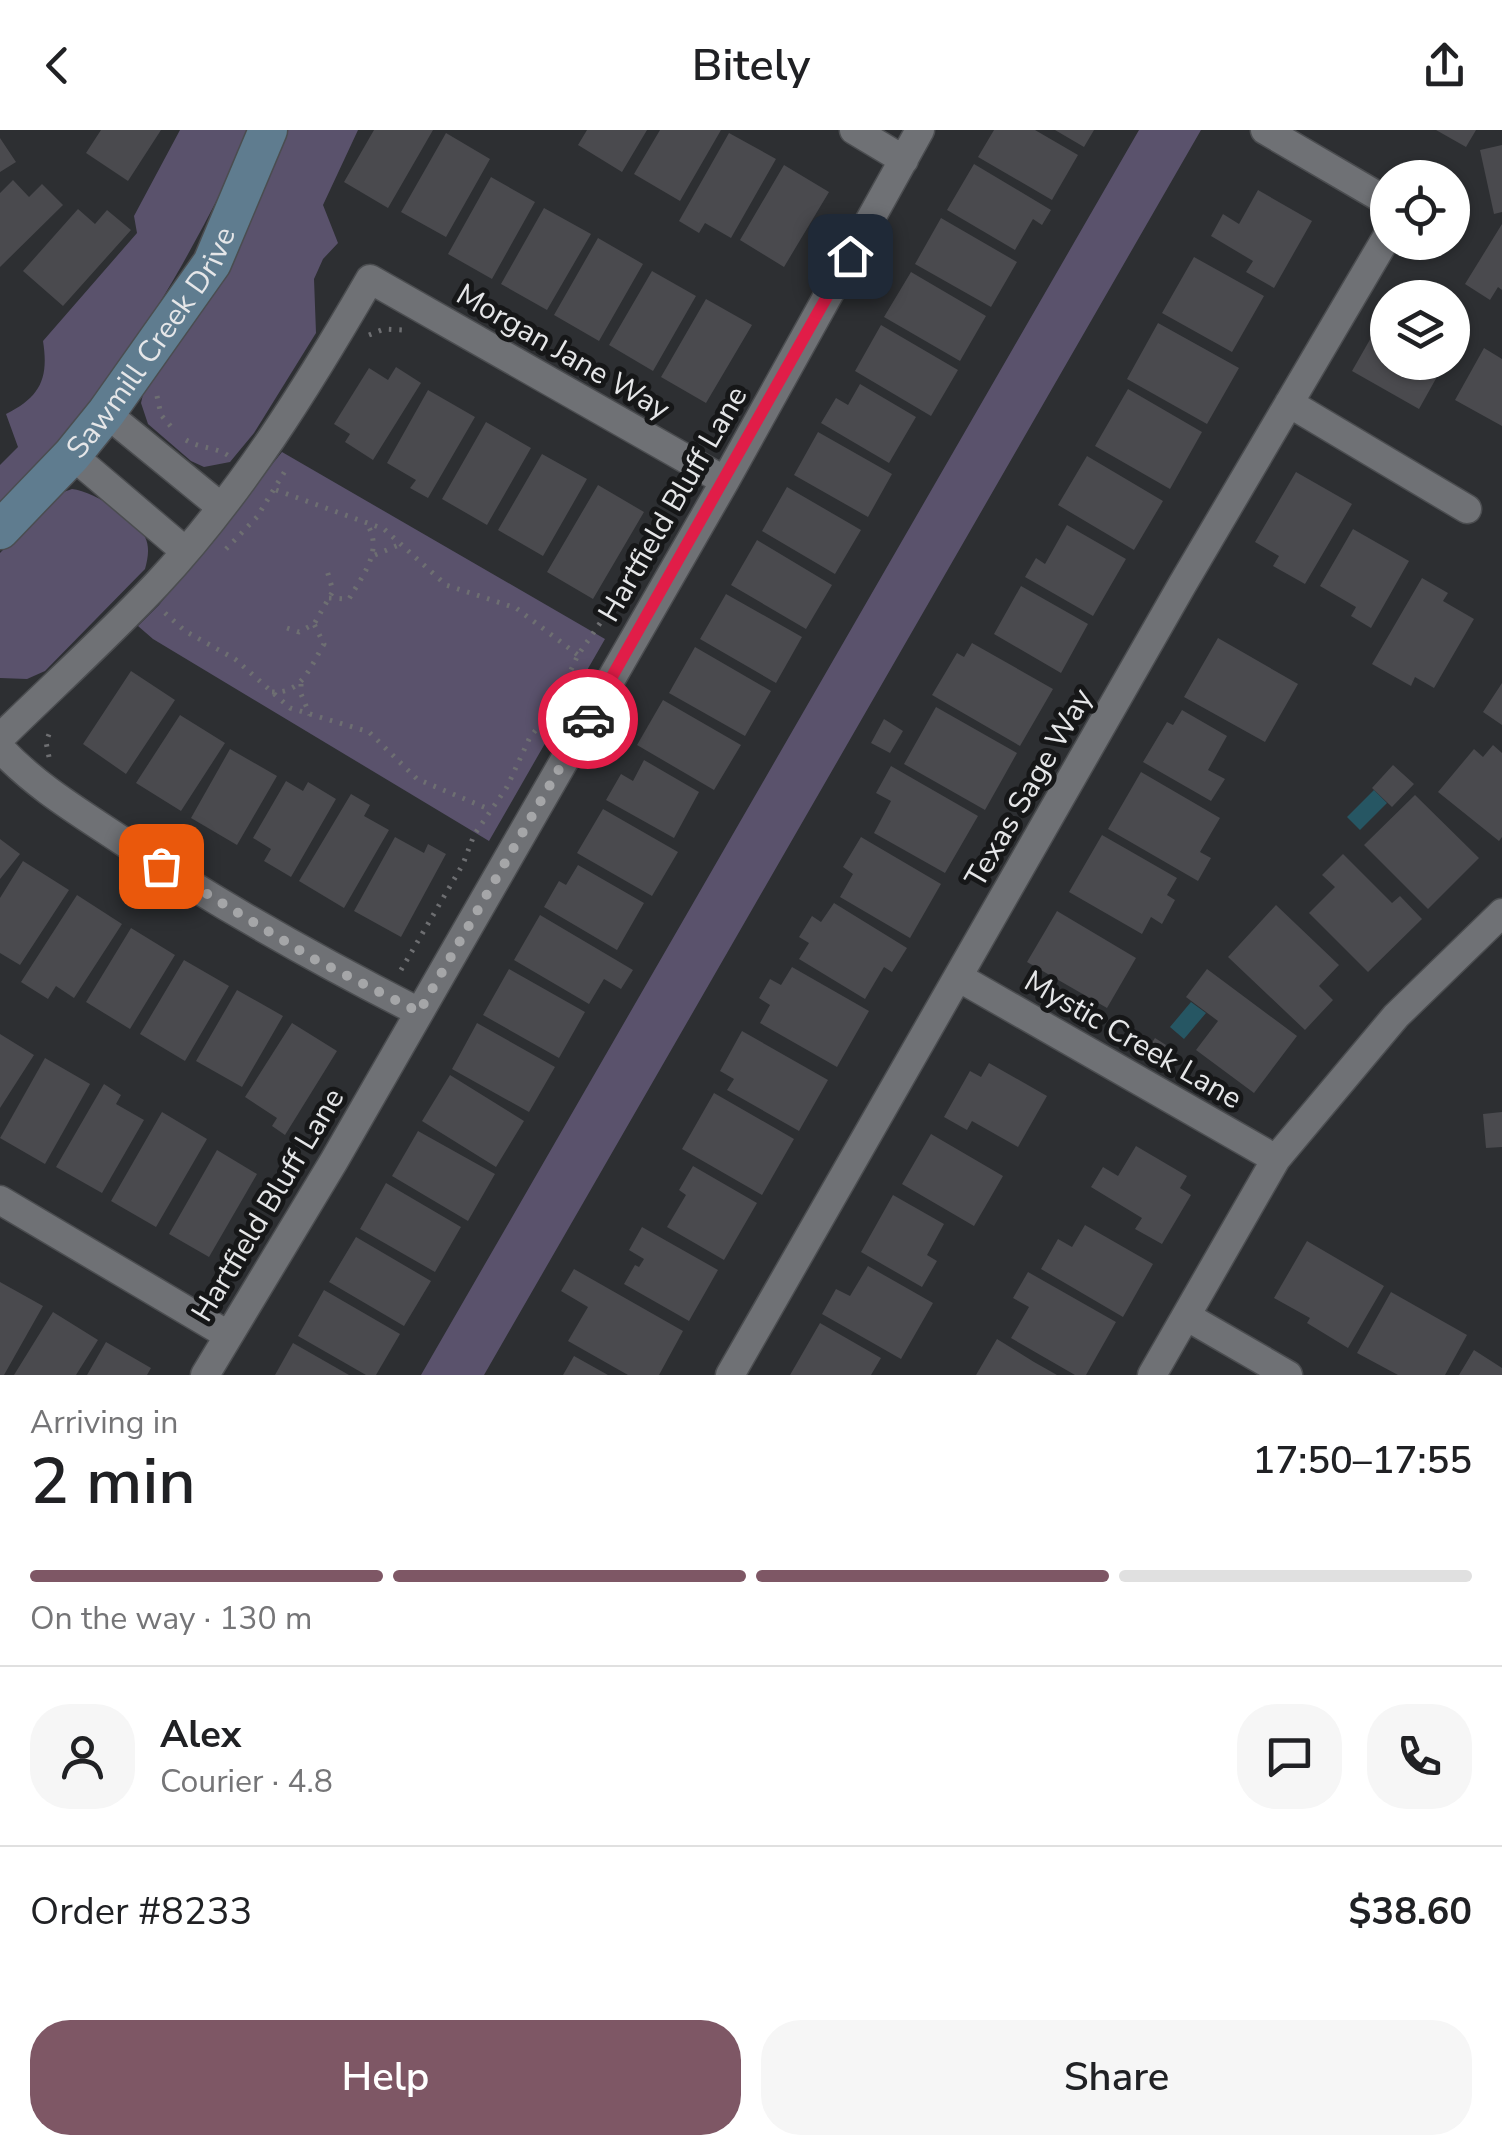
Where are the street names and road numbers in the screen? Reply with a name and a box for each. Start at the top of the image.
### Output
street label: Sawmill Creek Drive [57,221,245,467]
street label: Morgan Jane Way [449,274,678,430]
street label: Hartfield Bluff Lane [589,379,757,629]
street label: Texas Sage Way [955,681,1103,895]
street label: Mystic Creek Lane [1017,961,1249,1119]
street label: Hartfield Bluff Lane [182,1080,354,1330]

